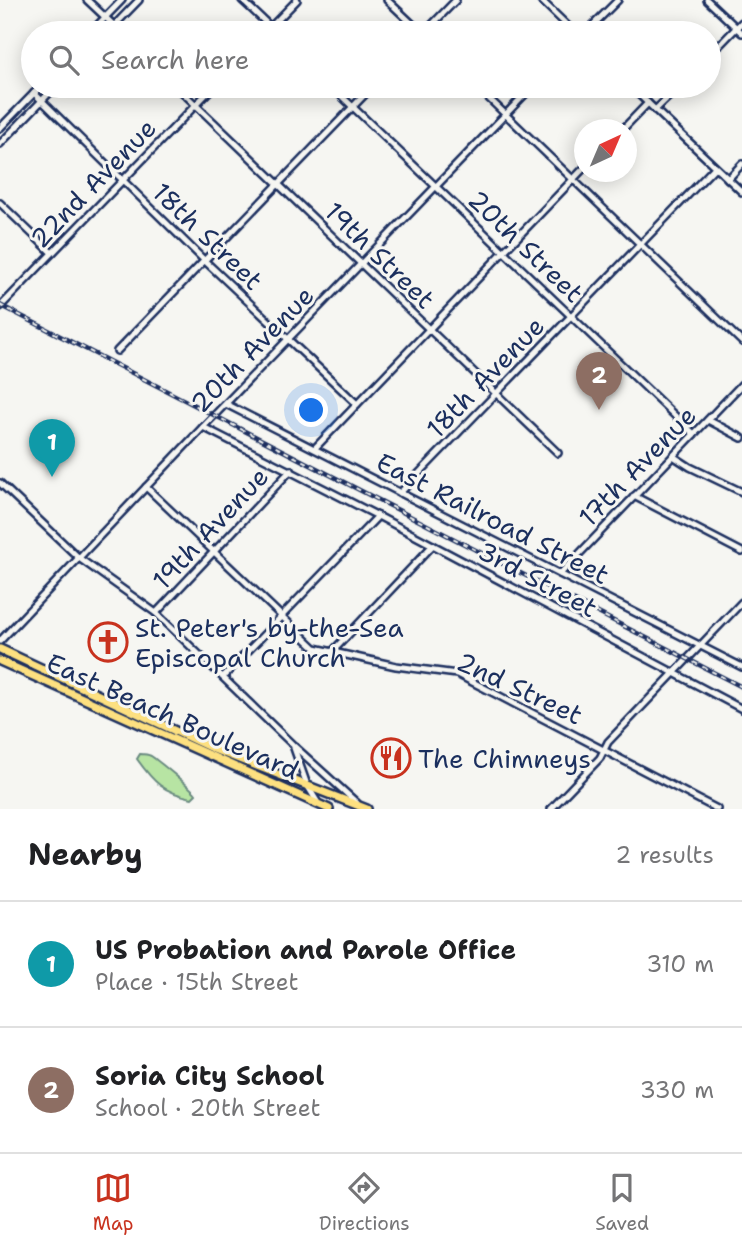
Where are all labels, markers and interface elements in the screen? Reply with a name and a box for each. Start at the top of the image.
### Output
search box [21,21,721,98]
icon: search [45,41,83,79]
text: Search here [101,42,250,77]
street label: 22nd Avenue [22,111,164,255]
north arrow [574,119,637,182]
street label: 18th Street [145,175,271,297]
street label: 20th Street [461,182,591,310]
street label: 19th Street [317,194,443,316]
street label: 20th Avenue [183,278,321,420]
street label: 18th Avenue [418,309,552,445]
pin: 2 [576,352,622,410]
your location [294,393,328,427]
street label: 17th Avenue [571,398,703,534]
pin: 1 [29,419,75,477]
street label: East Railroad Street [371,444,615,592]
street label: 19th Avenue [144,459,276,597]
street label: 3rd Street [472,533,604,625]
place label: St. Peter's by-the-Sea Episcopal Church [135,610,404,675]
church icon: St. Peter's by-the-Sea Episcopal Church [87,621,129,663]
street label: 2nd Street [451,644,589,732]
street label: East Beach Boulevard [41,645,305,787]
restaurant icon: The Chimneys [370,737,412,779]
place label: The Chimneys [418,741,591,776]
text: Nearby [28,834,143,875]
text: 2 results [615,840,714,870]
text: US Probation and Parole Office [95,932,516,967]
text: 1 [46,949,56,979]
text: 310 m [646,949,714,979]
text: Place · 15th Street [95,967,299,997]
text: Soria City School [95,1058,324,1093]
text: 2 [43,1075,59,1105]
text: 330 m [640,1075,714,1105]
text: School · 20th Street [95,1093,320,1123]
tab: Map [93,1169,133,1236]
tab: Directions [319,1169,410,1236]
tab: Saved [595,1169,649,1236]

